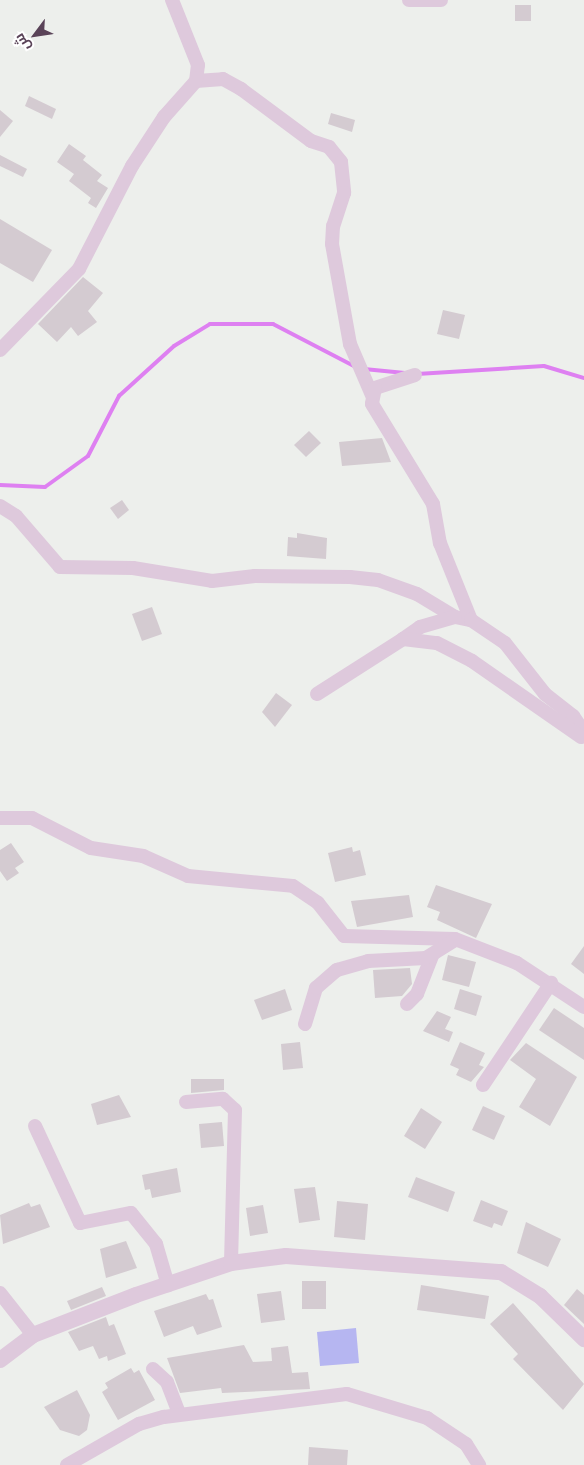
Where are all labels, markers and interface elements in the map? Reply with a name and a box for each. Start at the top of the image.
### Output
north arrow [10,10,60,60]
text: ش [9,30,35,56]

